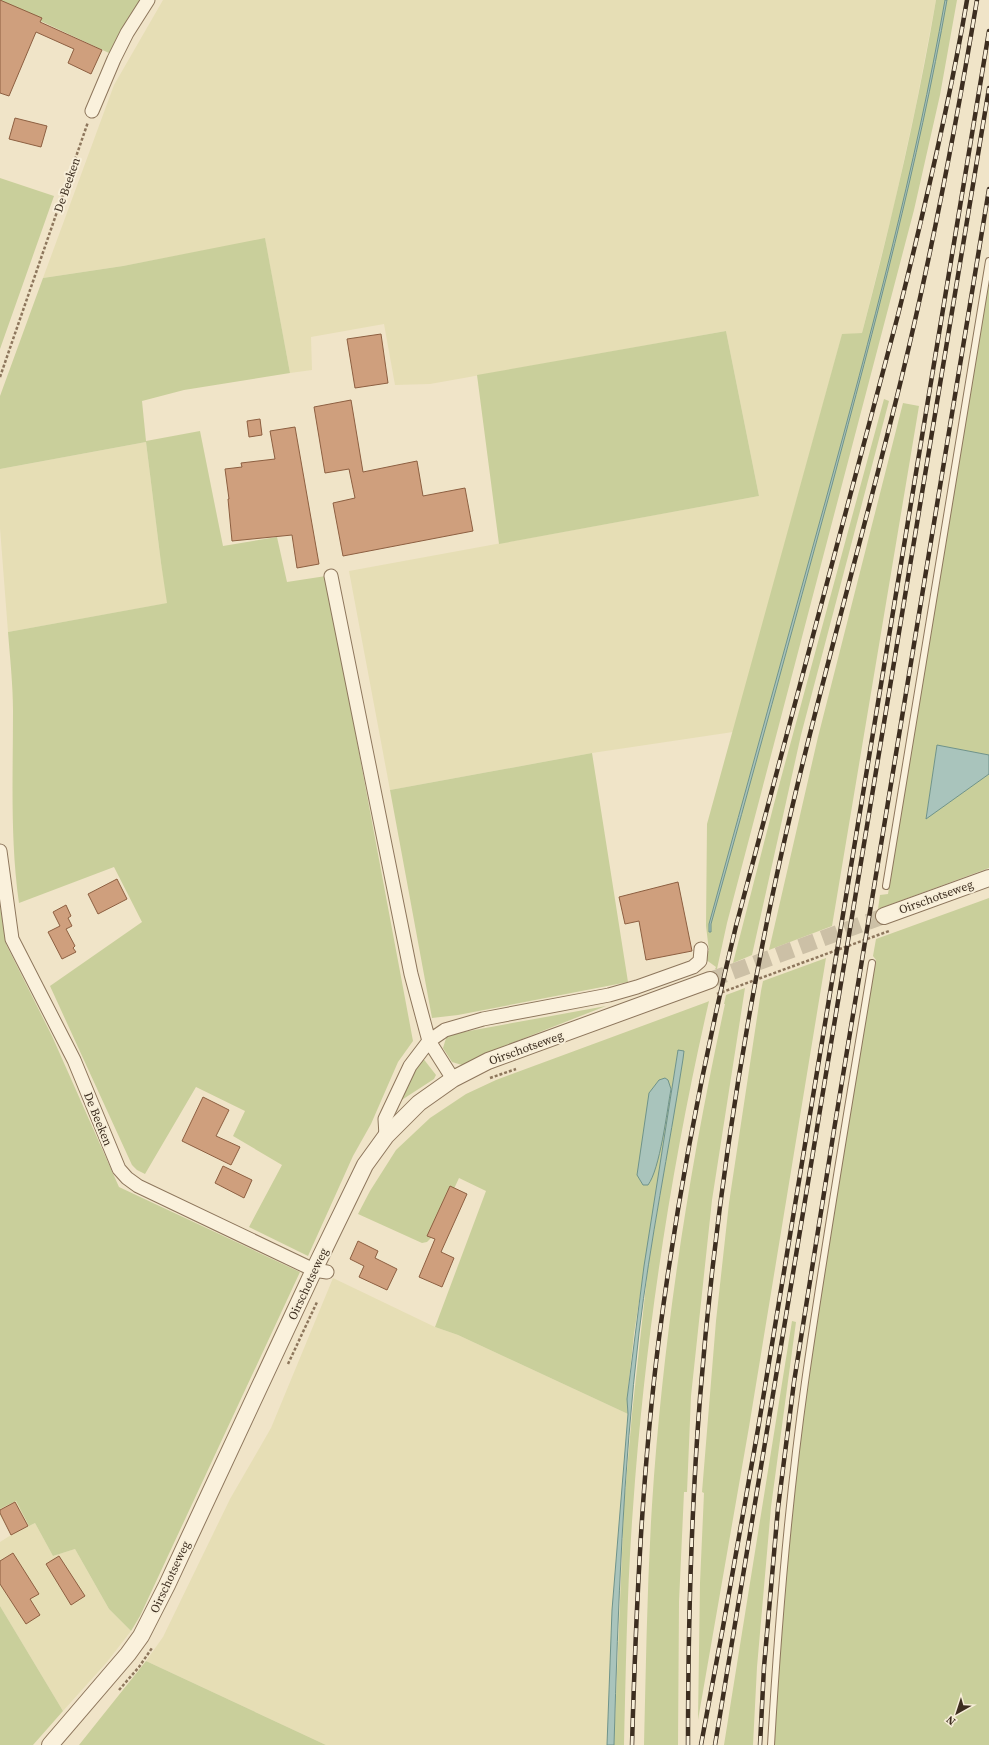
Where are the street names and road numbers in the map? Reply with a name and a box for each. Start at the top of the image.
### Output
street label: De Beeken [50,156,84,214]
street label: Oirschotseweg [897,876,975,918]
street label: Oirschotseweg [487,1027,565,1069]
street label: De Beeken [80,1090,116,1148]
street label: Oirschotseweg [284,1245,332,1323]
street label: Oirschotseweg [146,1538,194,1616]

